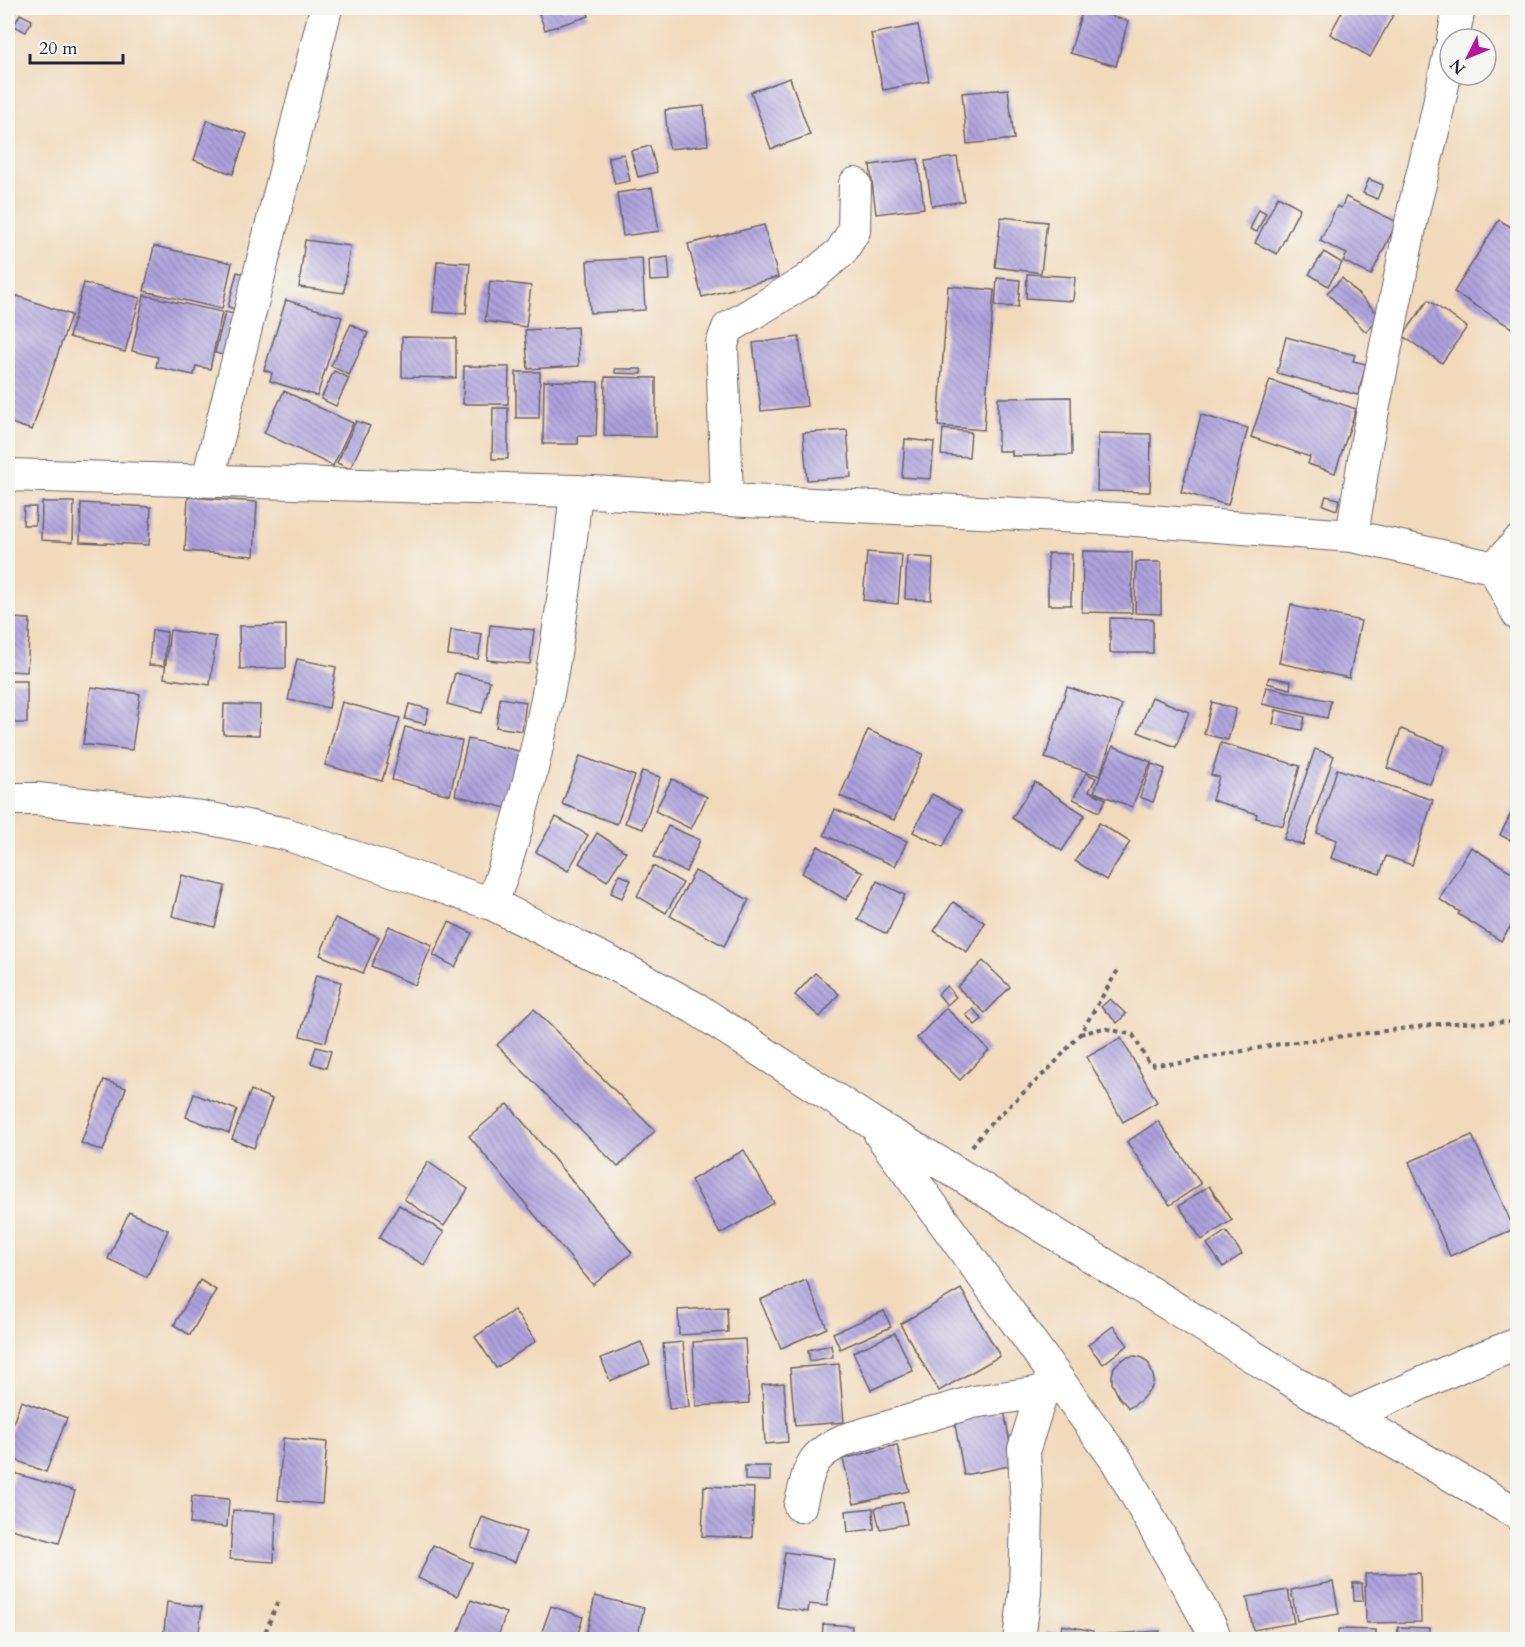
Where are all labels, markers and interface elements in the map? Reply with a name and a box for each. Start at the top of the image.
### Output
scale bar [30,27,123,65]
north arrow [1438,27,1498,87]
text: 20 m [39,36,78,61]
text: N [1445,54,1471,79]

